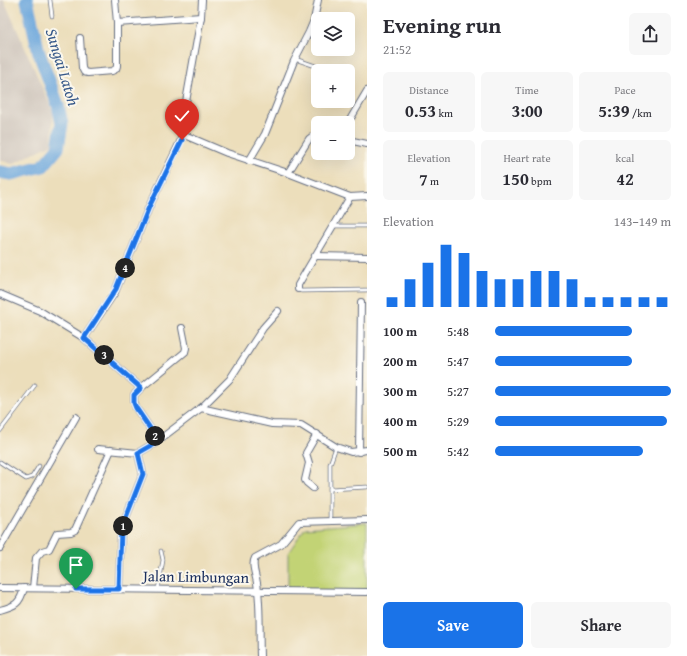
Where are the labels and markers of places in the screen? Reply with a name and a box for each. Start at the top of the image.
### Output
pin [165,99,199,140]
pin: 4 [115,258,135,278]
pin: 3 [94,345,114,365]
pin: 2 [145,426,165,446]
pin: 1 [113,516,133,536]
pin [59,548,93,589]

